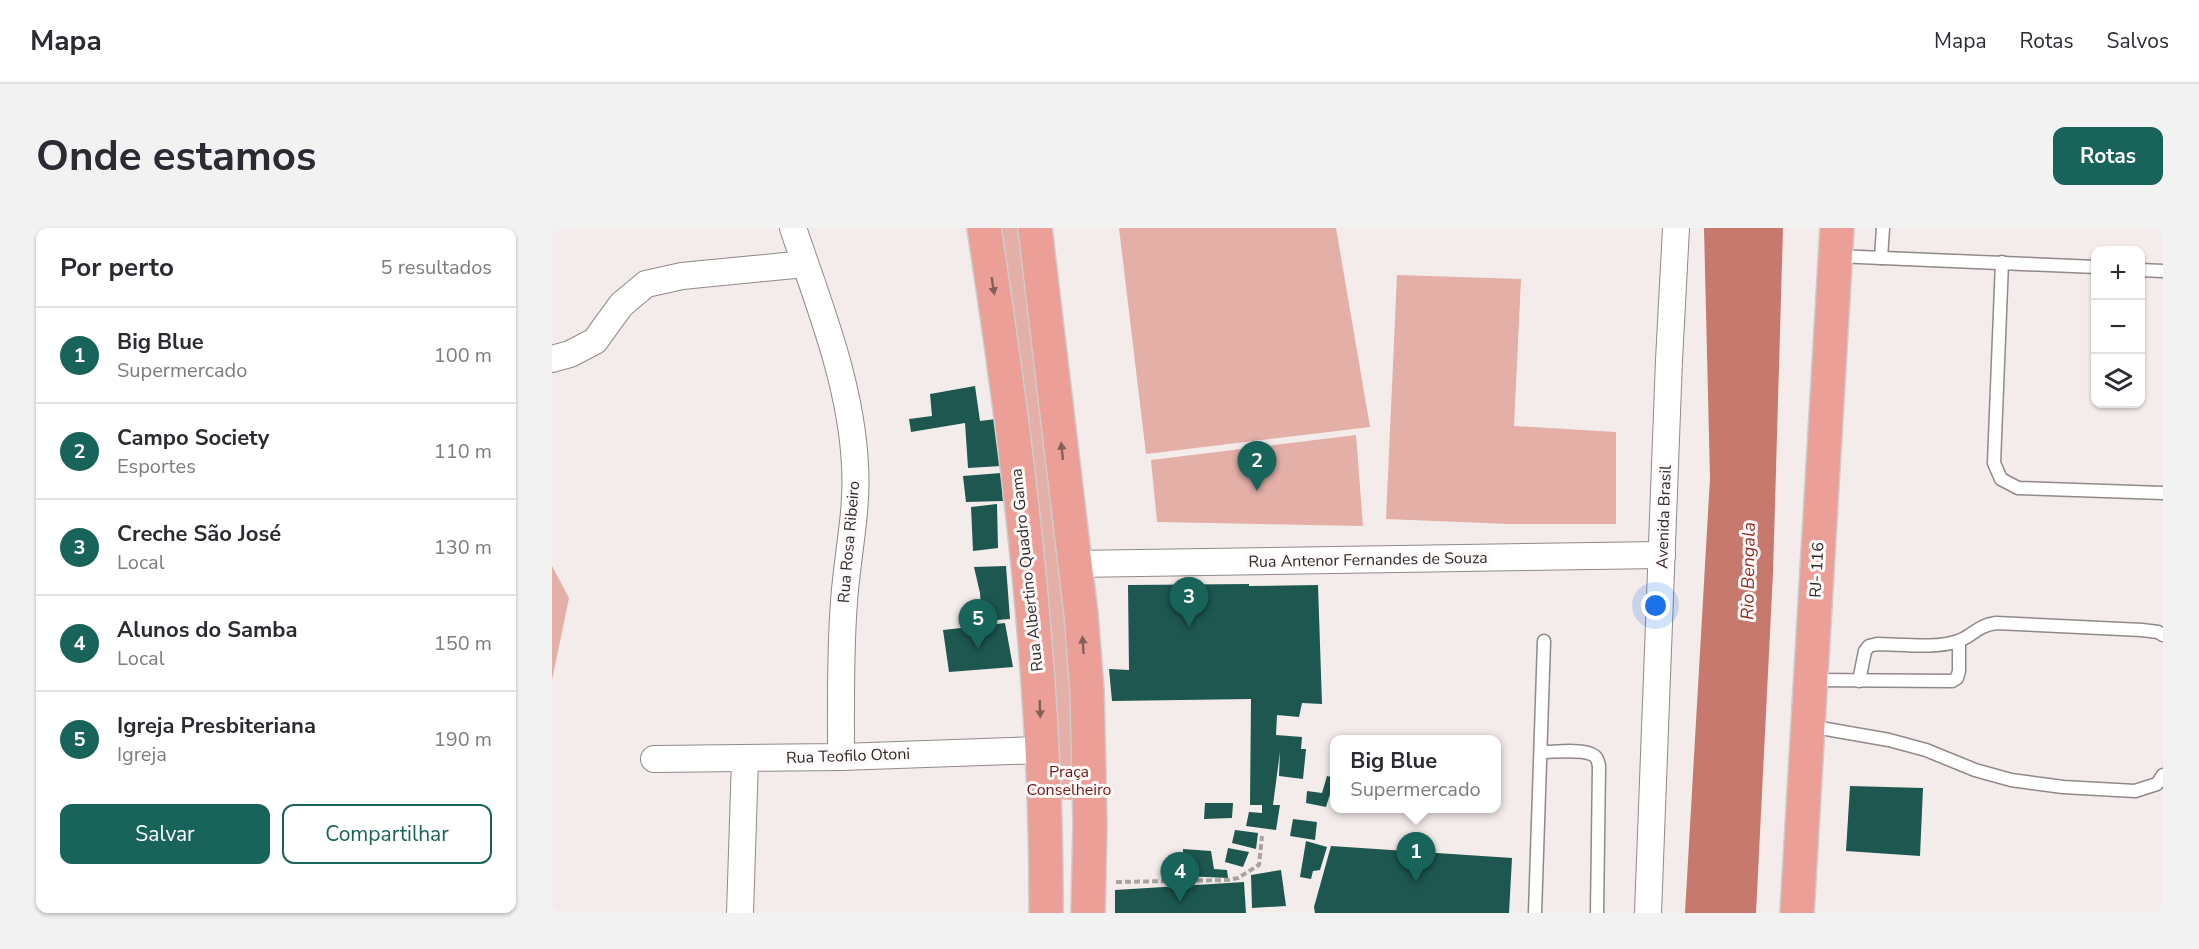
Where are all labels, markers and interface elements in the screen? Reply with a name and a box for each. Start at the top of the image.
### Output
text: Mapa [30,22,102,60]
text: Mapa [1934,27,1987,55]
text: Rotas [2020,27,2074,55]
text: Salvos [2107,27,2169,55]
button: Rotas [2053,127,2163,185]
text: Onde estamos [36,128,317,185]
map controls [2091,246,2145,408]
button: + [2091,246,2145,300]
text: Por perto [60,250,174,285]
text: 5 resultados [381,254,492,281]
one-way arrow [989,276,998,295]
button: − [2091,300,2145,354]
text: Big Blue [117,327,204,357]
text: 1 [74,342,86,369]
text: 100 m [434,342,492,369]
button: layers [2091,354,2145,408]
text: Supermercado [117,357,247,384]
text: Campo Society [117,423,269,453]
text: 2 [74,438,86,465]
text: 110 m [434,438,492,465]
one-way arrow [1057,441,1067,460]
pin: 2 [1238,442,1276,491]
text: Esportes [117,453,196,480]
street label: Avenida Brasil [1651,465,1677,569]
street label: Rua Albertino Quadro Gama [1005,467,1049,673]
street label: Rua Rosa Ribeiro [833,480,865,604]
text: Creche São José [117,519,281,549]
water label: Rio Bengala [1735,522,1761,620]
text: 3 [74,534,86,561]
text: 130 m [434,534,492,561]
street label: RJ- 116 [1805,542,1829,598]
street label: Rua Antenor Fernandes de Souza [1248,547,1488,573]
text: Local [117,549,165,576]
pin: 3 [1170,578,1208,627]
your location [1641,591,1670,620]
pin: 5 [958,600,998,649]
text: Alunos do Samba [117,615,298,645]
text: 4 [74,630,86,657]
text: 150 m [434,630,492,657]
one-way arrow [1079,635,1088,654]
text: Local [117,645,165,672]
one-way arrow [1035,700,1045,719]
text: Igreja Presbiteriana [117,711,316,741]
text: 5 [74,726,86,753]
text: 190 m [434,726,492,753]
popup [1330,735,1501,813]
text: Igreja [117,741,167,768]
street label: Rua Teofilo Otoni [786,743,910,769]
text: Big Blue [1350,746,1437,776]
park label: Praça Conselheiro [1027,761,1112,801]
text: Supermercado [1350,776,1481,803]
button: Salvar [60,804,270,864]
button: Compartilhar [282,804,492,864]
pin: 1 [1396,832,1436,882]
pin: 4 [1160,852,1200,902]

